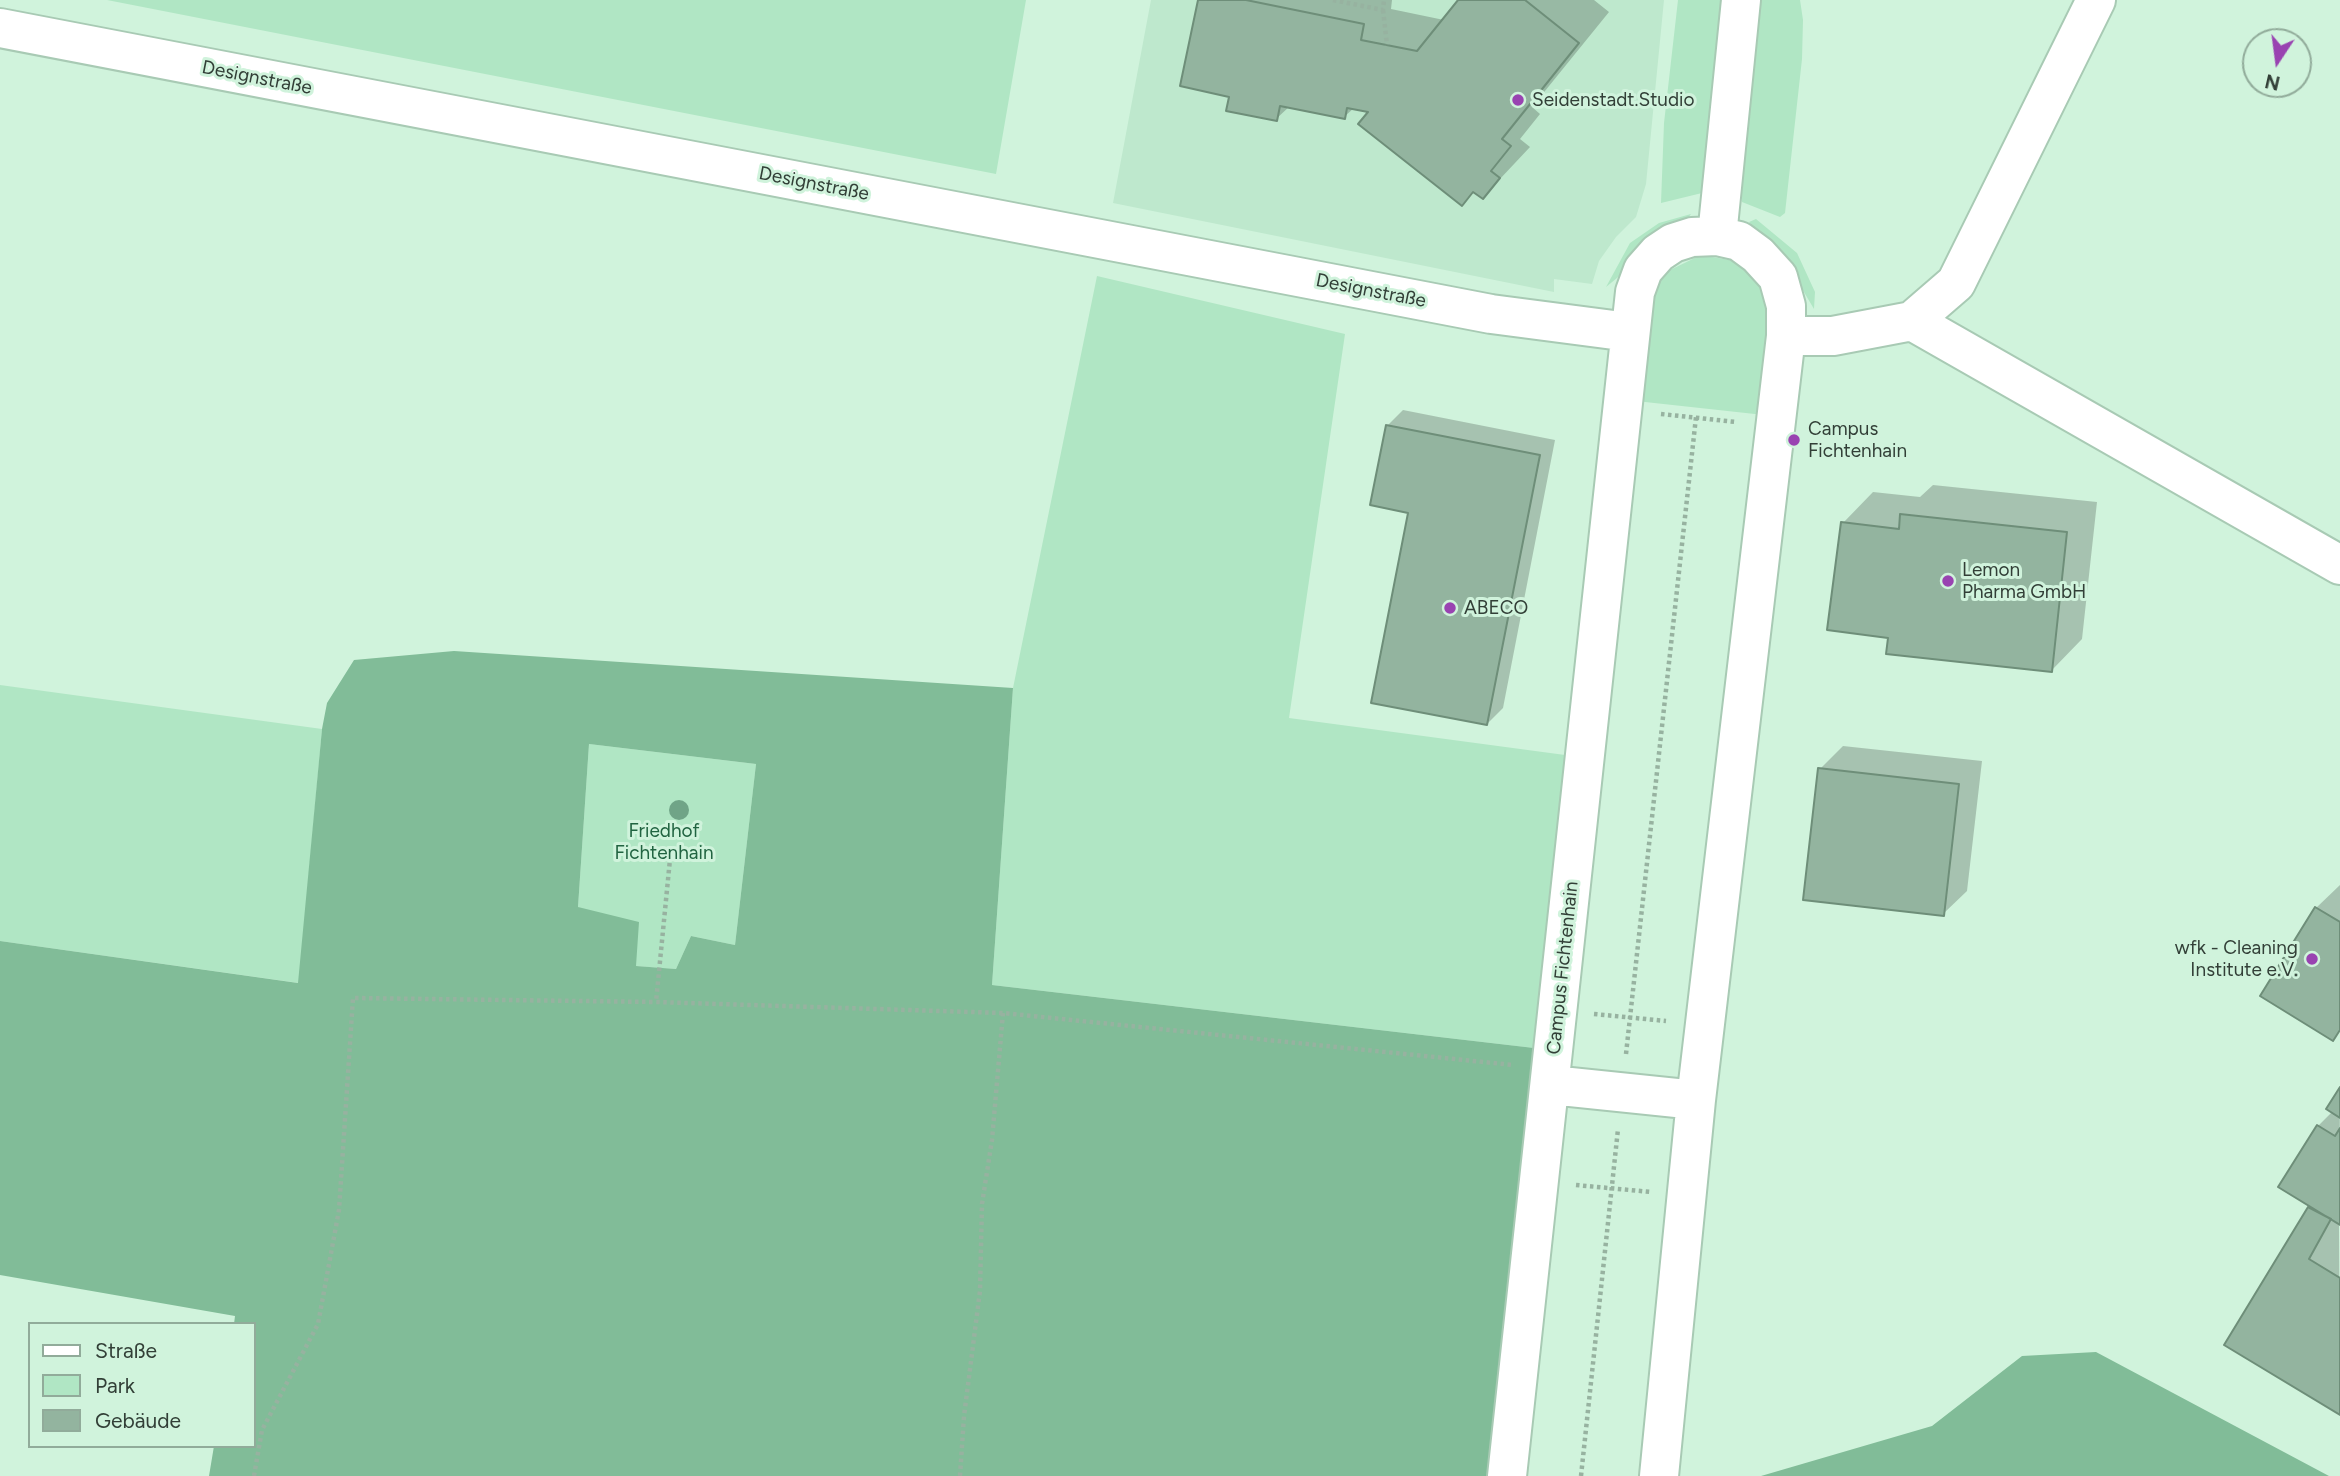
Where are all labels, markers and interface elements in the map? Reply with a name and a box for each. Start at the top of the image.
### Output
north arrow [2242,28,2312,98]
street label: Designstraße [200,56,314,100]
text: N [2263,69,2282,95]
place label: Seidenstadt.Studio [1532,89,1695,111]
marker: Seidenstadt.Studio [1510,92,1526,108]
street label: Designstraße [757,162,871,206]
street label: Designstraße [1314,269,1428,313]
place label: Campus Fichtenhain [1808,418,1907,462]
marker: Campus Fichtenhain [1786,432,1802,448]
place label: Lemon Pharma GmbH [1962,559,2086,603]
marker: Lemon Pharma GmbH [1940,573,1956,589]
place label: ABECO [1464,597,1528,619]
marker: ABECO [1442,600,1458,616]
park label: Friedhof Fichtenhain [614,820,714,864]
street label: Campus Fichtenhain [1543,880,1583,1056]
place label: wfk - Cleaning Institute e.V. [2175,937,2298,981]
marker: wfk - Cleaning Institute e.V. [2304,951,2320,967]
legend [28,1322,256,1448]
text: Straße [95,1338,157,1363]
text: Park [95,1373,135,1398]
text: Gebäude [95,1408,181,1433]

